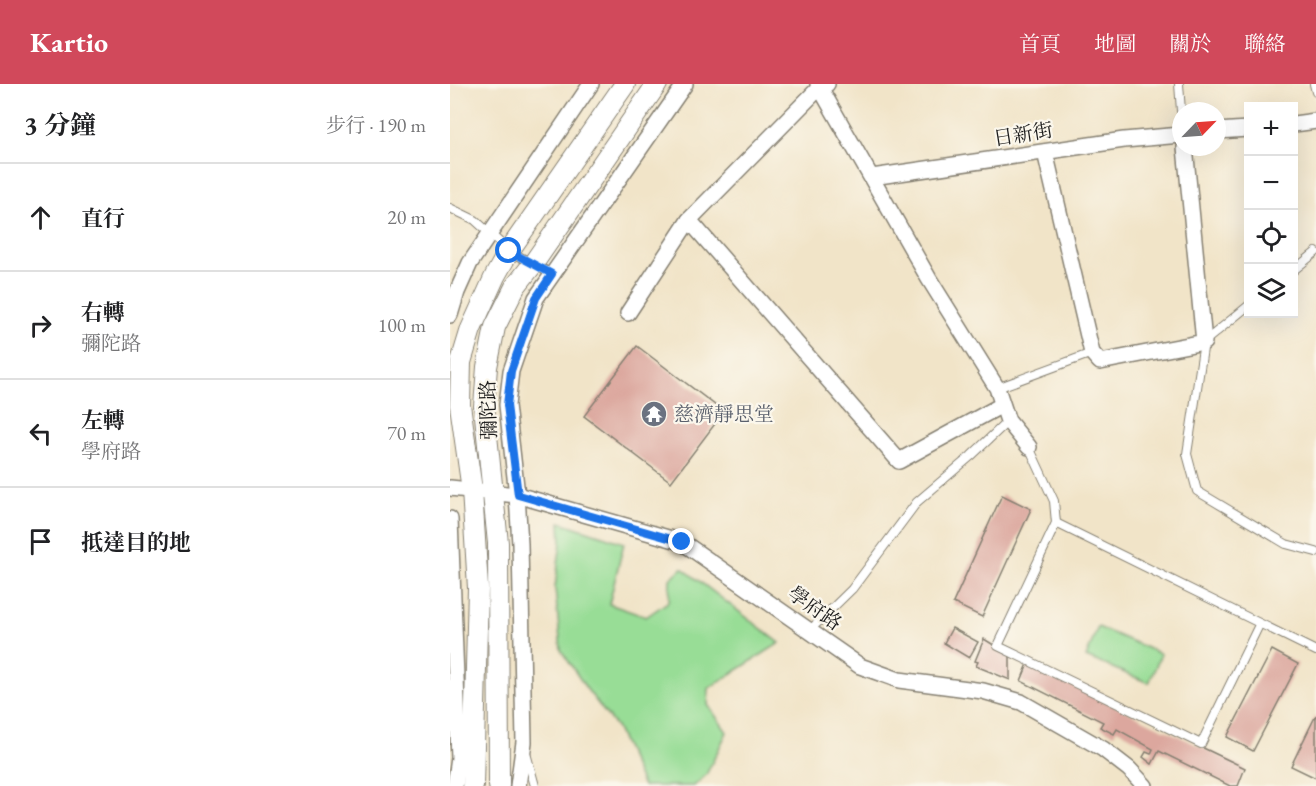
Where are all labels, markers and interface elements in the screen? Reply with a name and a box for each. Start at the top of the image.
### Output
text: Kartio [30,24,108,60]
text: 首頁 [1019,30,1061,57]
text: 地圖 [1094,30,1136,57]
text: 關於 [1169,30,1211,57]
text: 聯絡 [1244,30,1286,57]
north arrow [1172,102,1226,156]
map controls [1244,102,1298,318]
button: + [1244,102,1298,156]
text: 3 分鐘 [24,108,96,142]
text: 步行 · 190 m [326,112,426,138]
street label: 日新街 [991,116,1055,152]
button: − [1244,156,1298,210]
icon: ahead [24,201,57,234]
text: 直行 [81,204,125,233]
text: 20 m [387,204,426,230]
button: locate [1244,210,1298,264]
route start [495,237,521,263]
button: layers [1244,264,1298,318]
text: 右轉 [81,298,125,327]
icon: right [24,309,57,342]
text: 100 m [378,312,426,338]
text: 彌陀路 [81,330,141,356]
street label: 彌陀路 [474,380,502,440]
temple icon: 慈濟靜思堂 [639,399,669,429]
place label: 慈濟靜思堂 [674,401,774,427]
text: 左轉 [81,406,125,435]
icon: left [24,417,57,450]
text: 70 m [387,420,426,446]
text: 學府路 [81,438,141,464]
icon: arrive [24,525,57,558]
text: 抵達目的地 [81,528,191,557]
route end [668,528,694,554]
street label: 學府路 [783,580,847,636]

